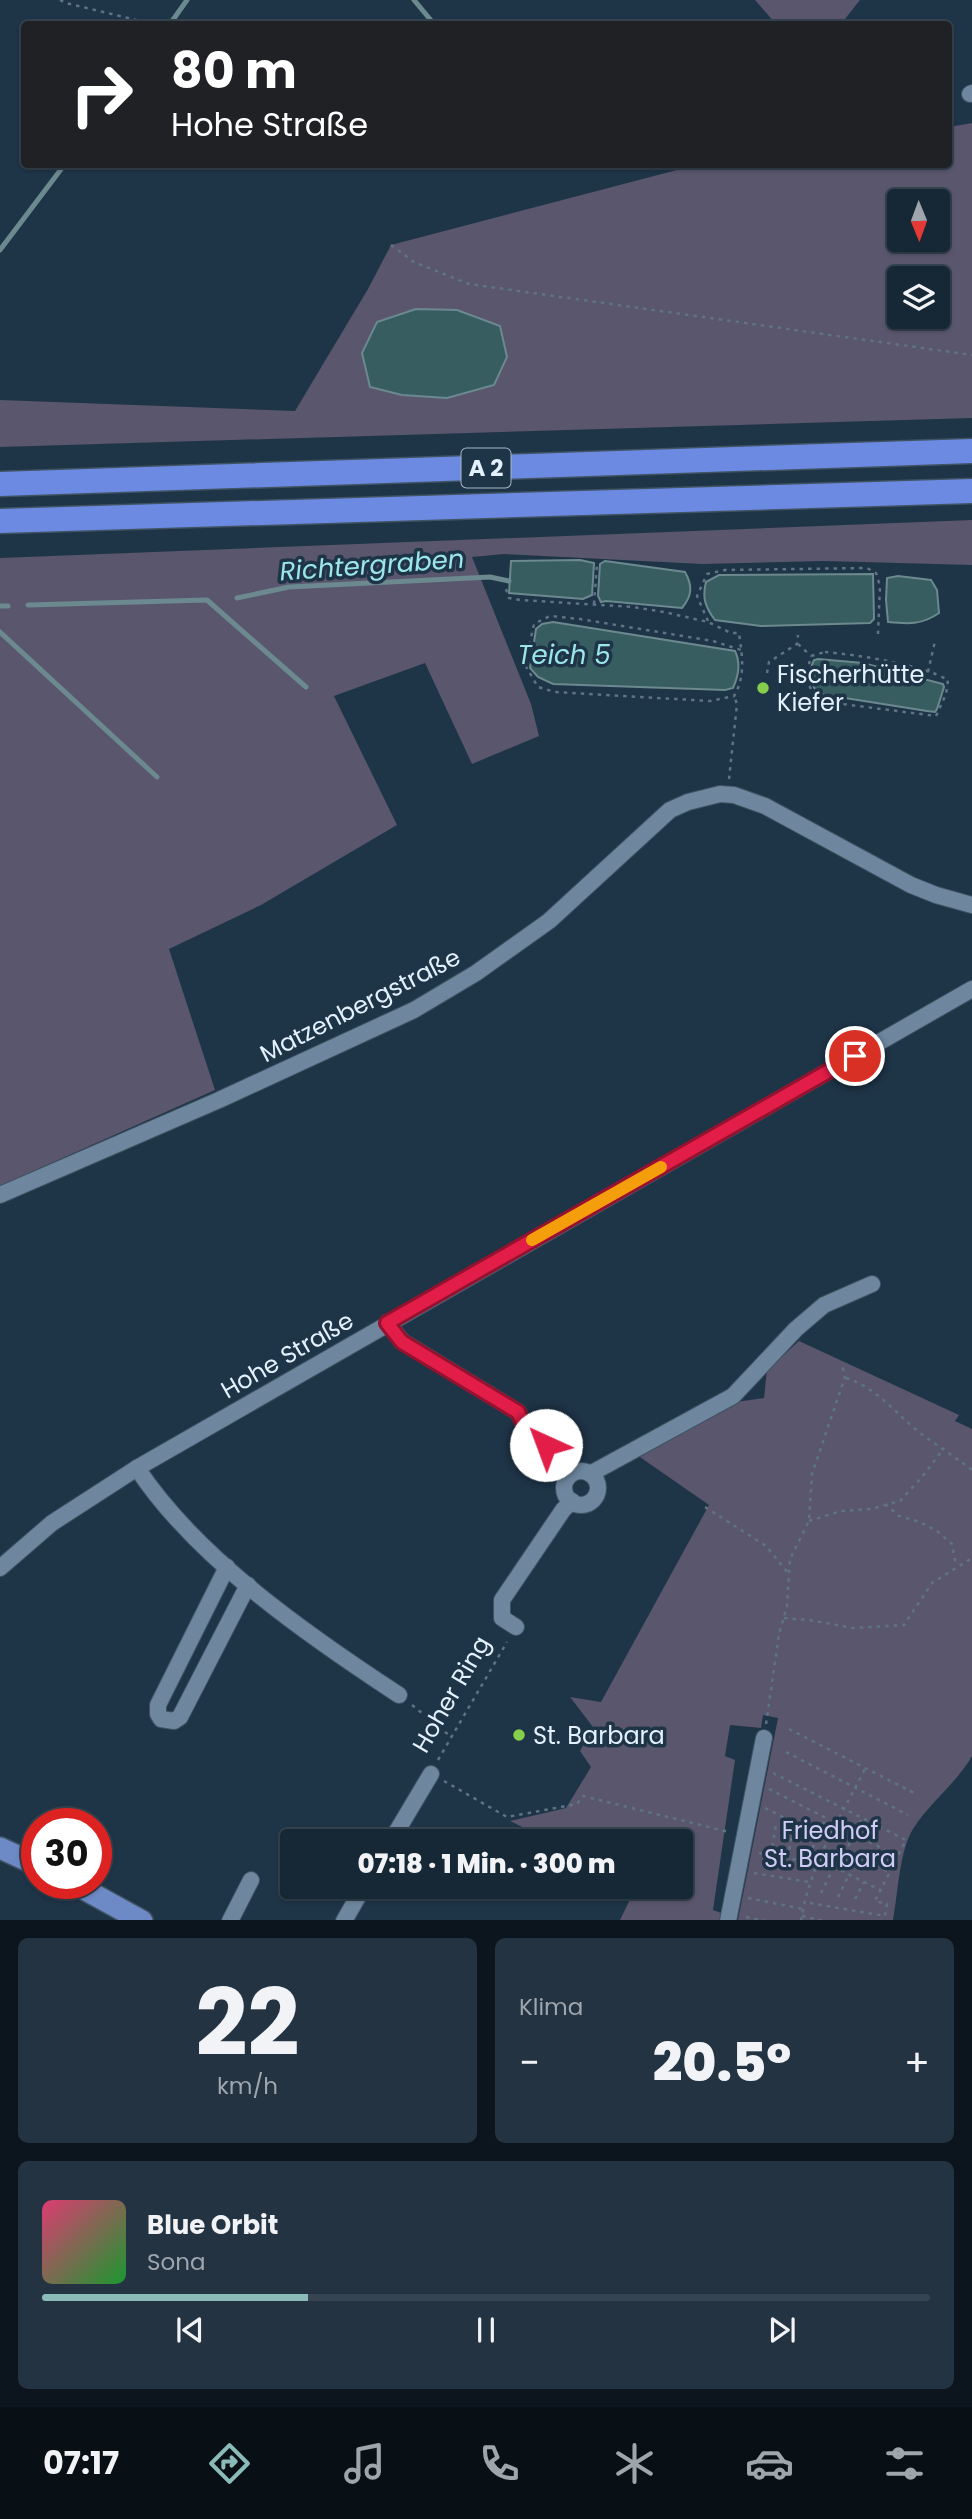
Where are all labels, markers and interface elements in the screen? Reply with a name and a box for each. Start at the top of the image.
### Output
text: 80 m [171,37,297,105]
icon: right [56,49,147,140]
text: Hohe Straße [171,102,368,147]
north arrow [887,189,950,252]
map controls [887,189,950,329]
button: layers [887,266,950,329]
road number: A 2 [462,448,510,488]
water label: Richtergraben [278,541,466,589]
water label: Teich 5 [517,637,611,673]
place label: Fischerhütte Kiefer [777,658,924,719]
marker: Fischerhütte Kiefer [755,680,771,696]
street label: Matzenbergstraße [254,940,466,1070]
pin [825,1026,885,1086]
icon: arrive [836,1037,874,1075]
street label: Hohe Straße [215,1304,359,1406]
position arrow [509,1408,583,1482]
street label: Hoher Ring [404,1630,498,1758]
place label: St. Barbara [533,1719,665,1752]
marker: St. Barbara [511,1727,527,1743]
speed limit sign: 30 [21,1808,112,1899]
park label: Friedhof St. Barbara [764,1814,896,1875]
text: 07:18 · 1 Min. · 300 m [357,1846,616,1882]
text: 22 [196,1959,299,2087]
text: Klima [519,1991,583,2023]
text: 20.5° [653,2026,791,2099]
text: − [519,2036,540,2089]
text: + [904,2036,930,2089]
text: km/h [217,2070,278,2102]
text: Blue Orbit [147,2207,278,2243]
text: Sona [147,2246,206,2278]
icon: previous [171,2311,209,2349]
icon: pause [467,2311,505,2349]
icon: next [763,2311,801,2349]
icon: directions [205,2439,254,2488]
icon: music [340,2439,389,2488]
icon: phone [475,2439,524,2488]
icon: climate [610,2439,659,2488]
icon: car [745,2439,794,2488]
icon: filters [880,2439,929,2488]
text: 07:17 [43,2440,119,2485]

